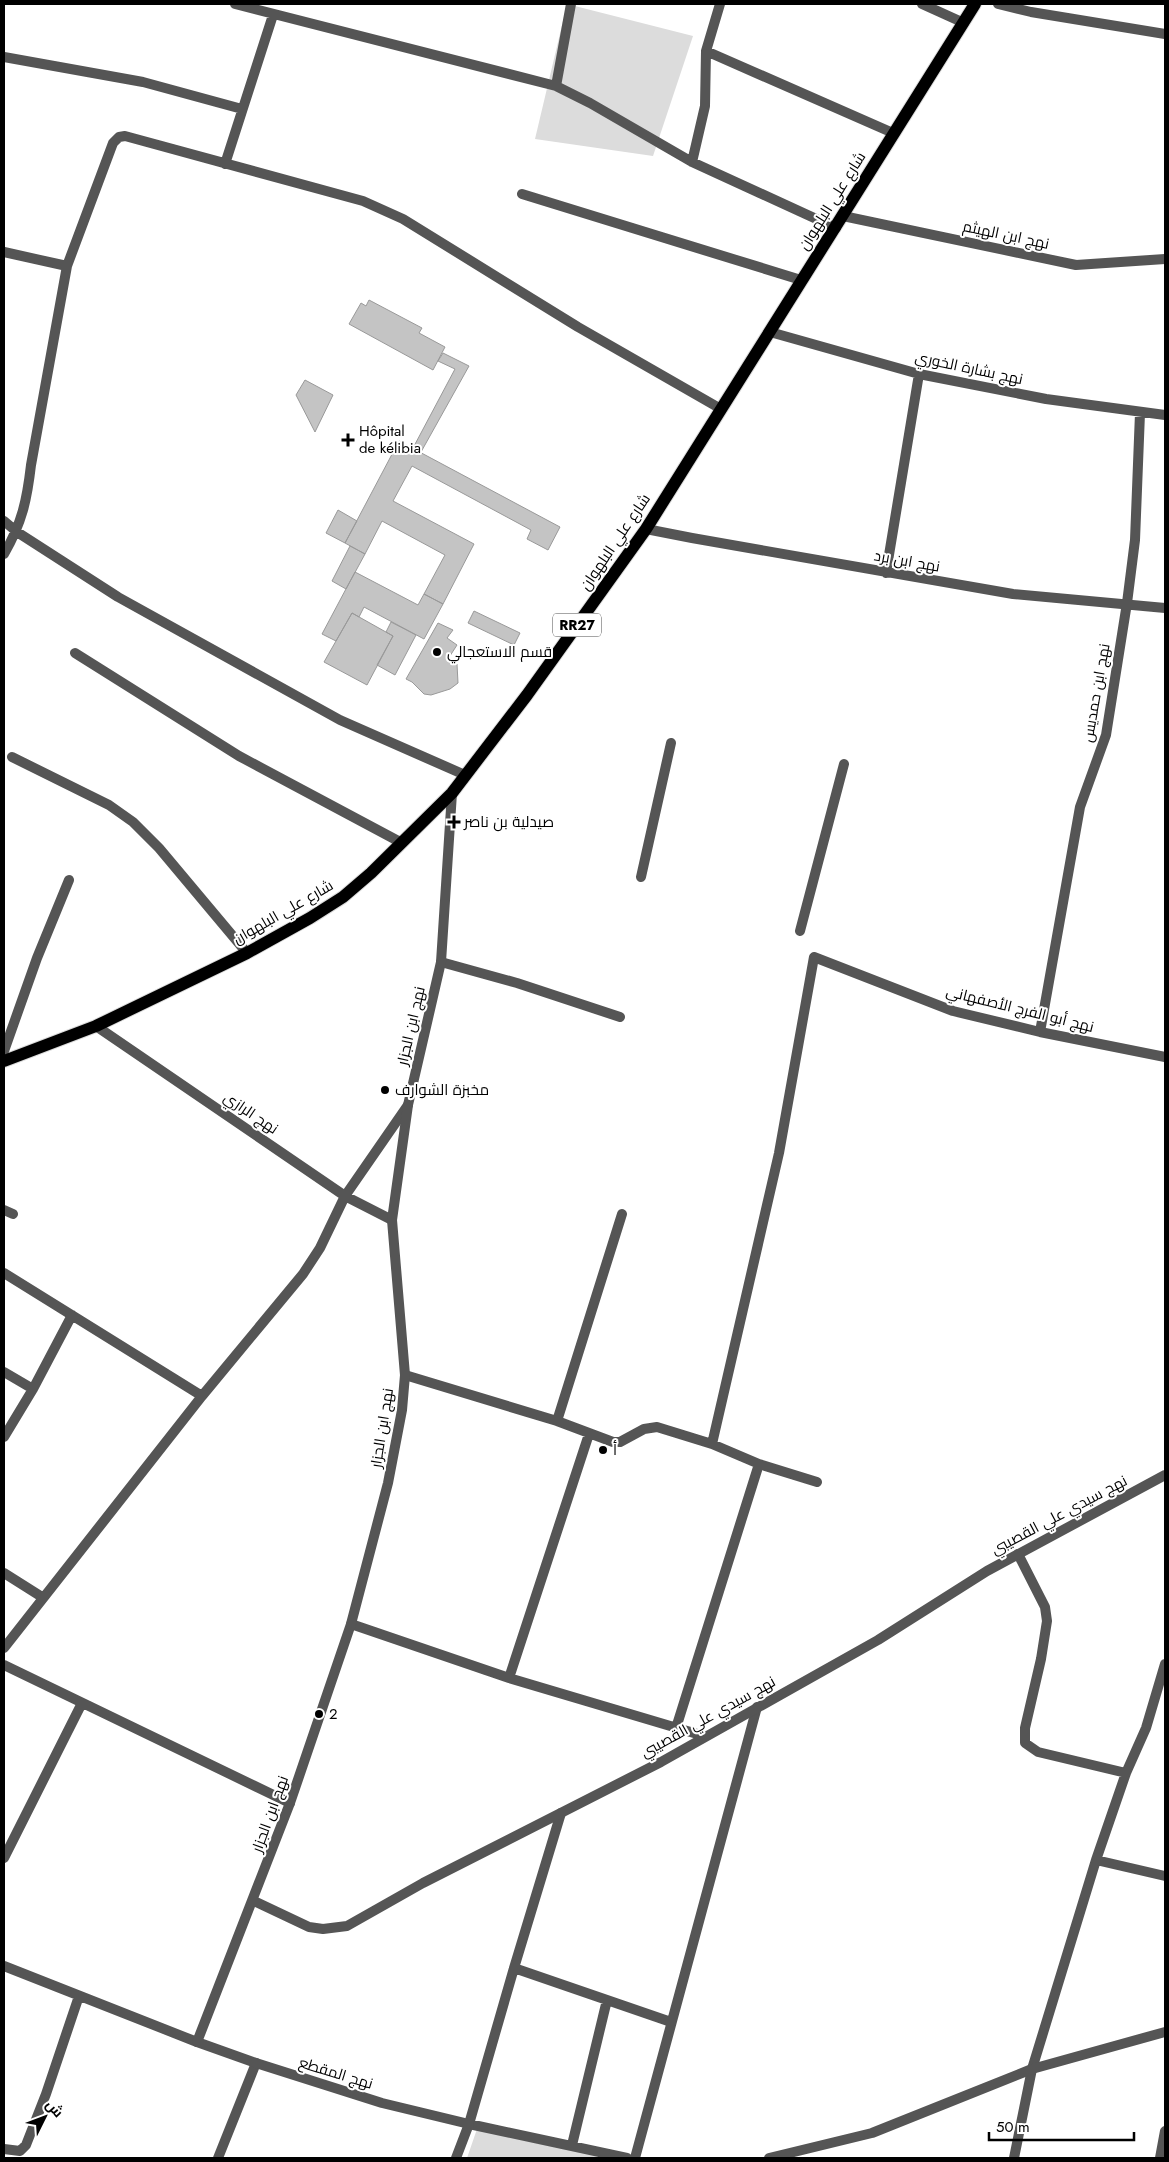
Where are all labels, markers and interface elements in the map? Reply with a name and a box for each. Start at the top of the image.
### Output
street label: شارع علي البلهوان [793,147,872,255]
street label: نهج ابن الهيثم [961,215,1051,255]
street label: نهج بشارة الخوري [913,346,1025,391]
place label: Hôpital de kélibia [359,420,421,459]
marker: Hôpital de kélibia [341,433,355,447]
street label: شارع علي البلهوان [574,489,656,595]
street label: نهج ابن برد [872,544,942,578]
road number: RR27 [553,614,601,636]
place label: قسم الاستعجالي [447,641,552,664]
street label: نهج ابن حمديس [1076,642,1116,744]
marker: قسم الاستعجالي [431,646,443,658]
place label: صيدلية بن ناصر [463,811,554,833]
marker: صيدلية بن ناصر [448,816,460,828]
street label: شارع علي البلهوان [229,874,338,951]
street label: نهج أبو الفرج الأصفهاني [944,980,1096,1039]
street label: نهج ابن الجزار [391,984,431,1069]
place label: مخبزة الشوارف [395,1079,489,1101]
marker: مخبزة الشوارف [379,1084,391,1096]
street label: نهج الرازي [219,1087,283,1140]
street label: نهج ابن الجزار [365,1387,399,1470]
place label: أ [613,1439,617,1461]
marker: أ [597,1444,609,1456]
street label: نهج سيدي علي القصيبي [987,1470,1131,1561]
street label: نهج سيدي علي القصيبي [636,1671,780,1764]
place label: 2 [329,1703,338,1725]
marker: 2 [313,1708,325,1720]
street label: نهج ابن الجزار [246,1772,294,1857]
street label: نهج المقطع [296,2051,376,2095]
north arrow [20,2092,70,2142]
text: ش [41,2095,68,2122]
scale bar [989,2110,1134,2142]
text: 50 m [996,2116,1030,2138]

